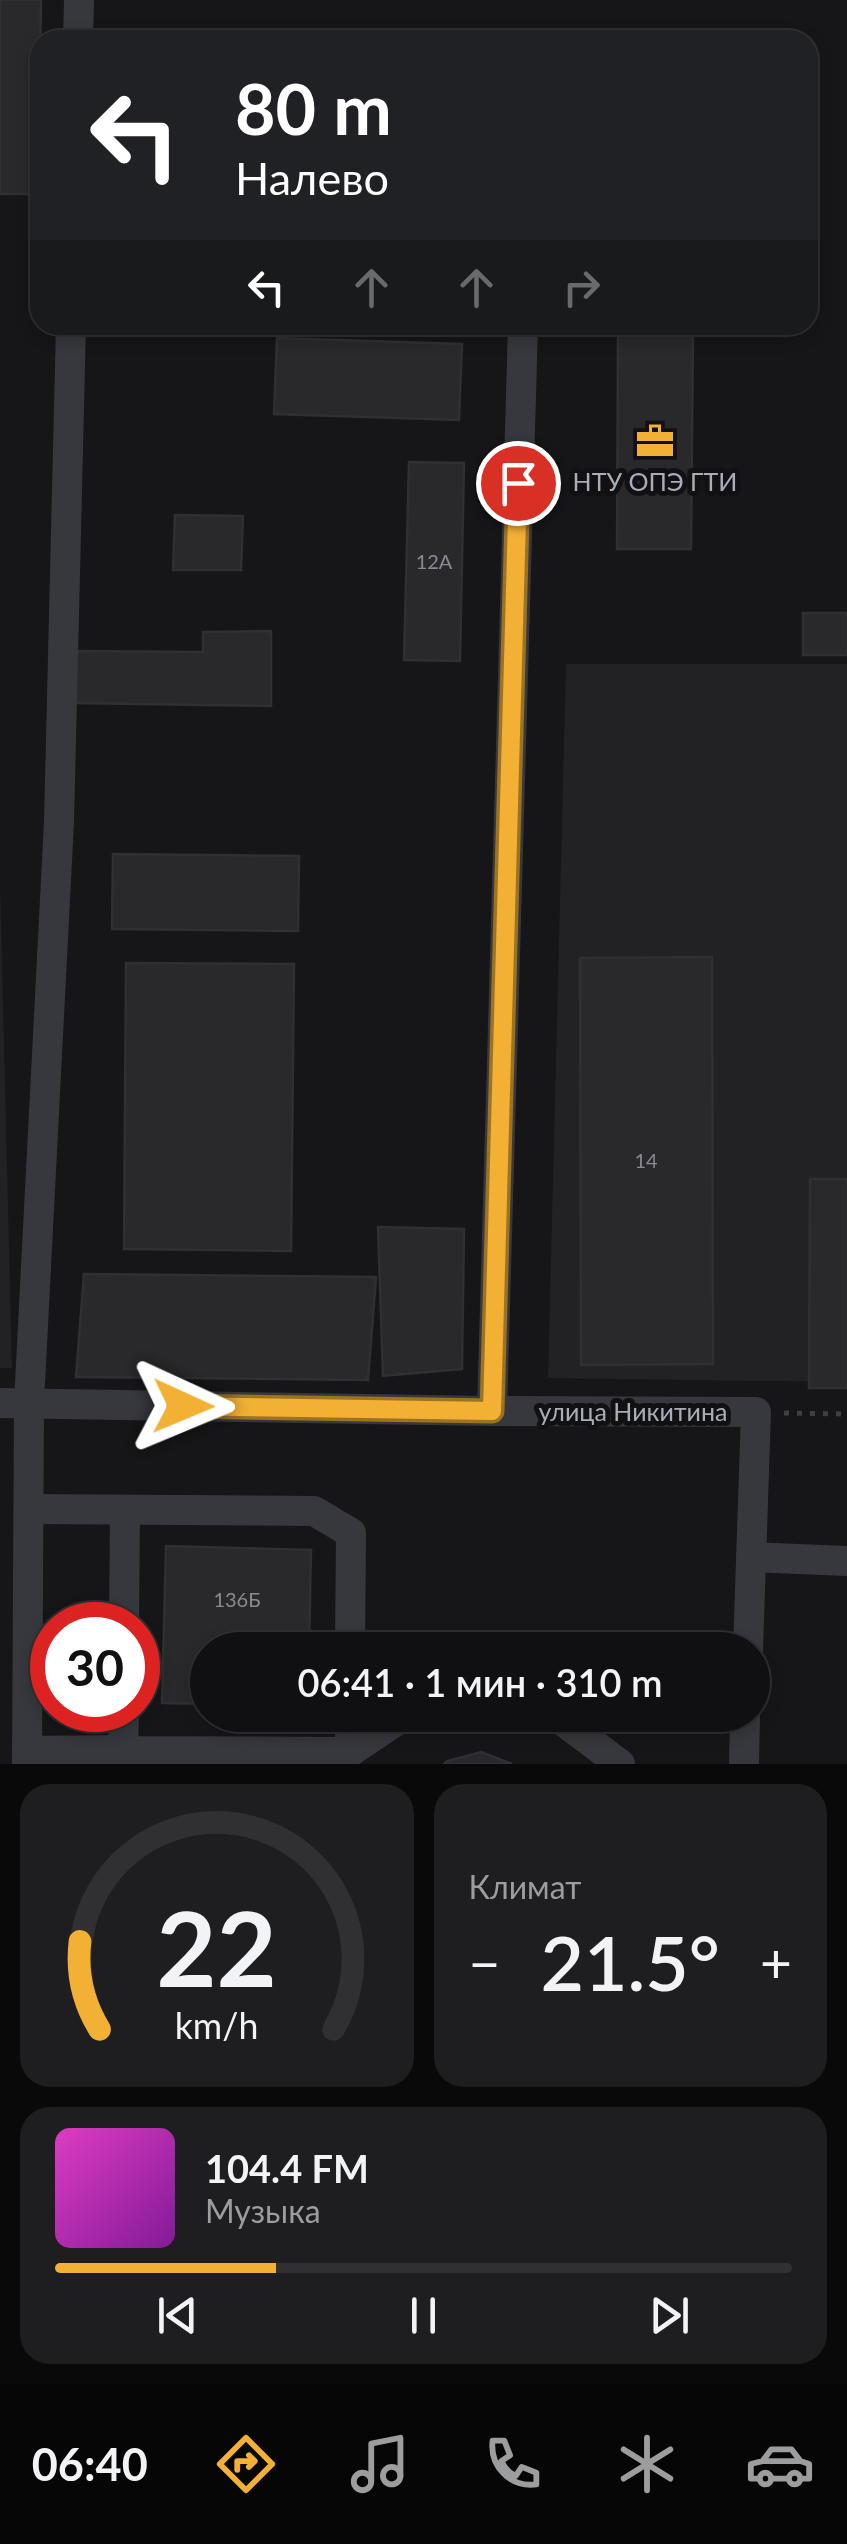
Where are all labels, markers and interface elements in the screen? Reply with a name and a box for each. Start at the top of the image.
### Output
text: 80 m [235,66,392,150]
icon: left [70,70,200,200]
text: Налево [235,151,389,205]
icon: left [239,260,294,315]
icon: ahead [344,260,399,315]
icon: ahead [449,260,504,315]
icon: right [554,260,609,315]
office icon: НТУ ОПЭ ГТИ [634,420,676,462]
pin [476,441,561,526]
icon: arrive [491,456,546,511]
place label: НТУ ОПЭ ГТИ [573,466,737,496]
house number: 12А [416,549,453,573]
house number: 14 [634,1148,658,1172]
position arrow [131,1354,235,1458]
street label: улица Никитина [539,1396,727,1426]
house number: 136Б [213,1587,261,1611]
speed limit sign: 30 [30,1602,160,1732]
text: 06:41 · 1 мин · 310 m [297,1659,663,1705]
text: Климат [469,1867,581,1906]
text: 22 [156,1884,277,2009]
text: 21.5° [541,1917,720,2007]
text: − [469,1929,500,1995]
text: + [760,1929,792,1995]
text: km/h [175,2004,259,2047]
text: 104.4 FM [205,2145,369,2191]
text: Музыка [205,2191,321,2230]
icon: previous [150,2288,205,2343]
icon: pause [396,2288,451,2343]
icon: next [642,2288,697,2343]
icon: directions [211,2429,281,2499]
icon: music [345,2429,415,2499]
icon: phone [478,2429,548,2499]
icon: climate [612,2429,682,2499]
icon: car [745,2429,815,2499]
text: 06:40 [32,2437,148,2491]

